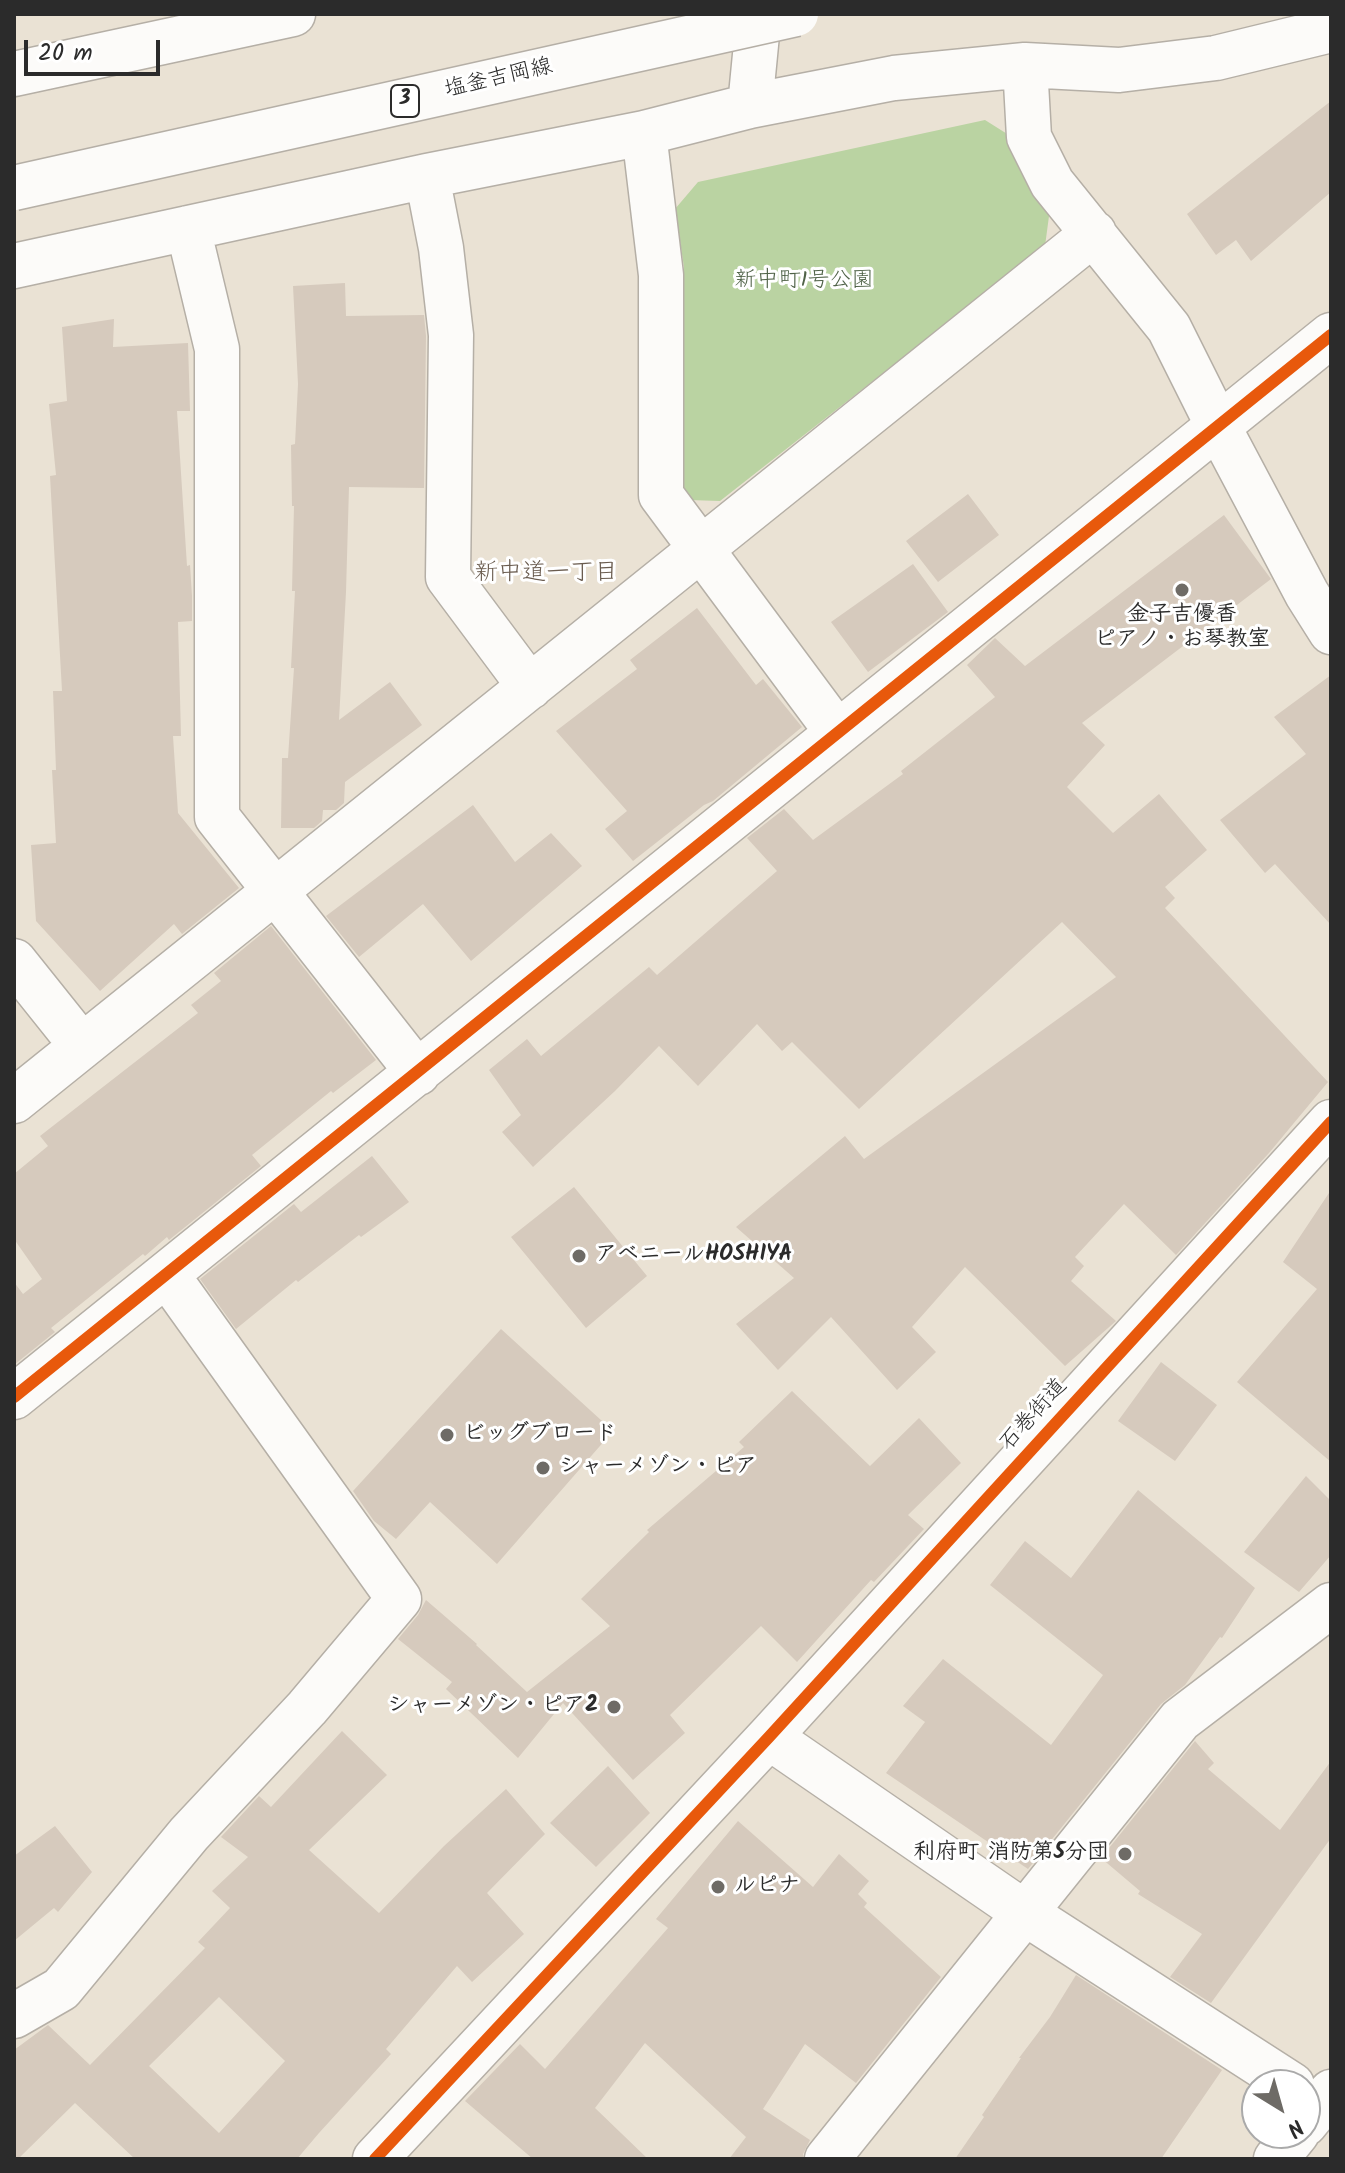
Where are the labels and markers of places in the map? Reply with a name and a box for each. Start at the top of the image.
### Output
marker: 金子吉優香 ピアノ・お琴教室 [1173,581,1191,599]
place label: 金子吉優香 ピアノ・お琴教室 [1094,603,1270,654]
place label: アベニールHOSHIYA [595,1243,792,1269]
marker: アベニールHOSHIYA [570,1247,588,1265]
place label: ビッグブロード [463,1422,617,1448]
marker: ビッグブロード [438,1426,456,1444]
place label: シャーメゾン・ピア [559,1455,757,1481]
marker: シャーメゾン・ピア [534,1459,552,1477]
place label: シャーメゾン・ピア2 [387,1694,598,1720]
marker: シャーメゾン・ピア2 [605,1698,623,1716]
place label: 利府町 消防第5分団 [913,1841,1109,1867]
marker: 利府町 消防第5分団 [1116,1845,1134,1863]
place label: ルピナ [734,1874,800,1900]
marker: ルピナ [709,1878,727,1896]

